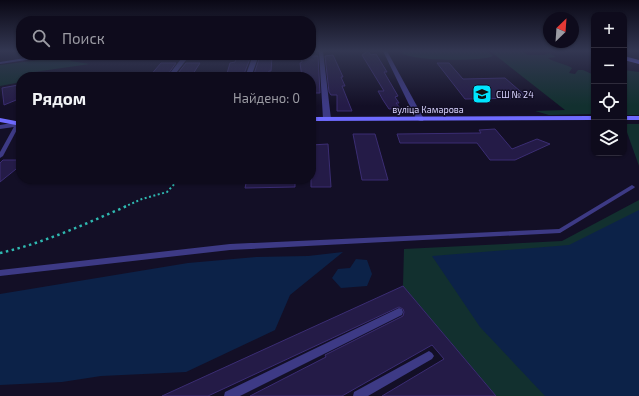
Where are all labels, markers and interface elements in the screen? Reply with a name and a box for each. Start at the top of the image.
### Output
north arrow [543,12,579,48]
map controls [591,12,627,156]
button: + [591,12,627,48]
search box [16,16,316,60]
icon: search [30,27,52,49]
text: Поиск [62,29,105,47]
button: − [591,48,627,84]
school or university icon: СШ № 24 [471,83,493,105]
button: locate [591,84,627,120]
text: Рядом [32,88,86,108]
place label: СШ № 24 [496,89,534,100]
text: Найдено: 0 [233,90,300,106]
street label: вуліца Камарова [392,104,464,116]
button: layers [591,120,627,156]

